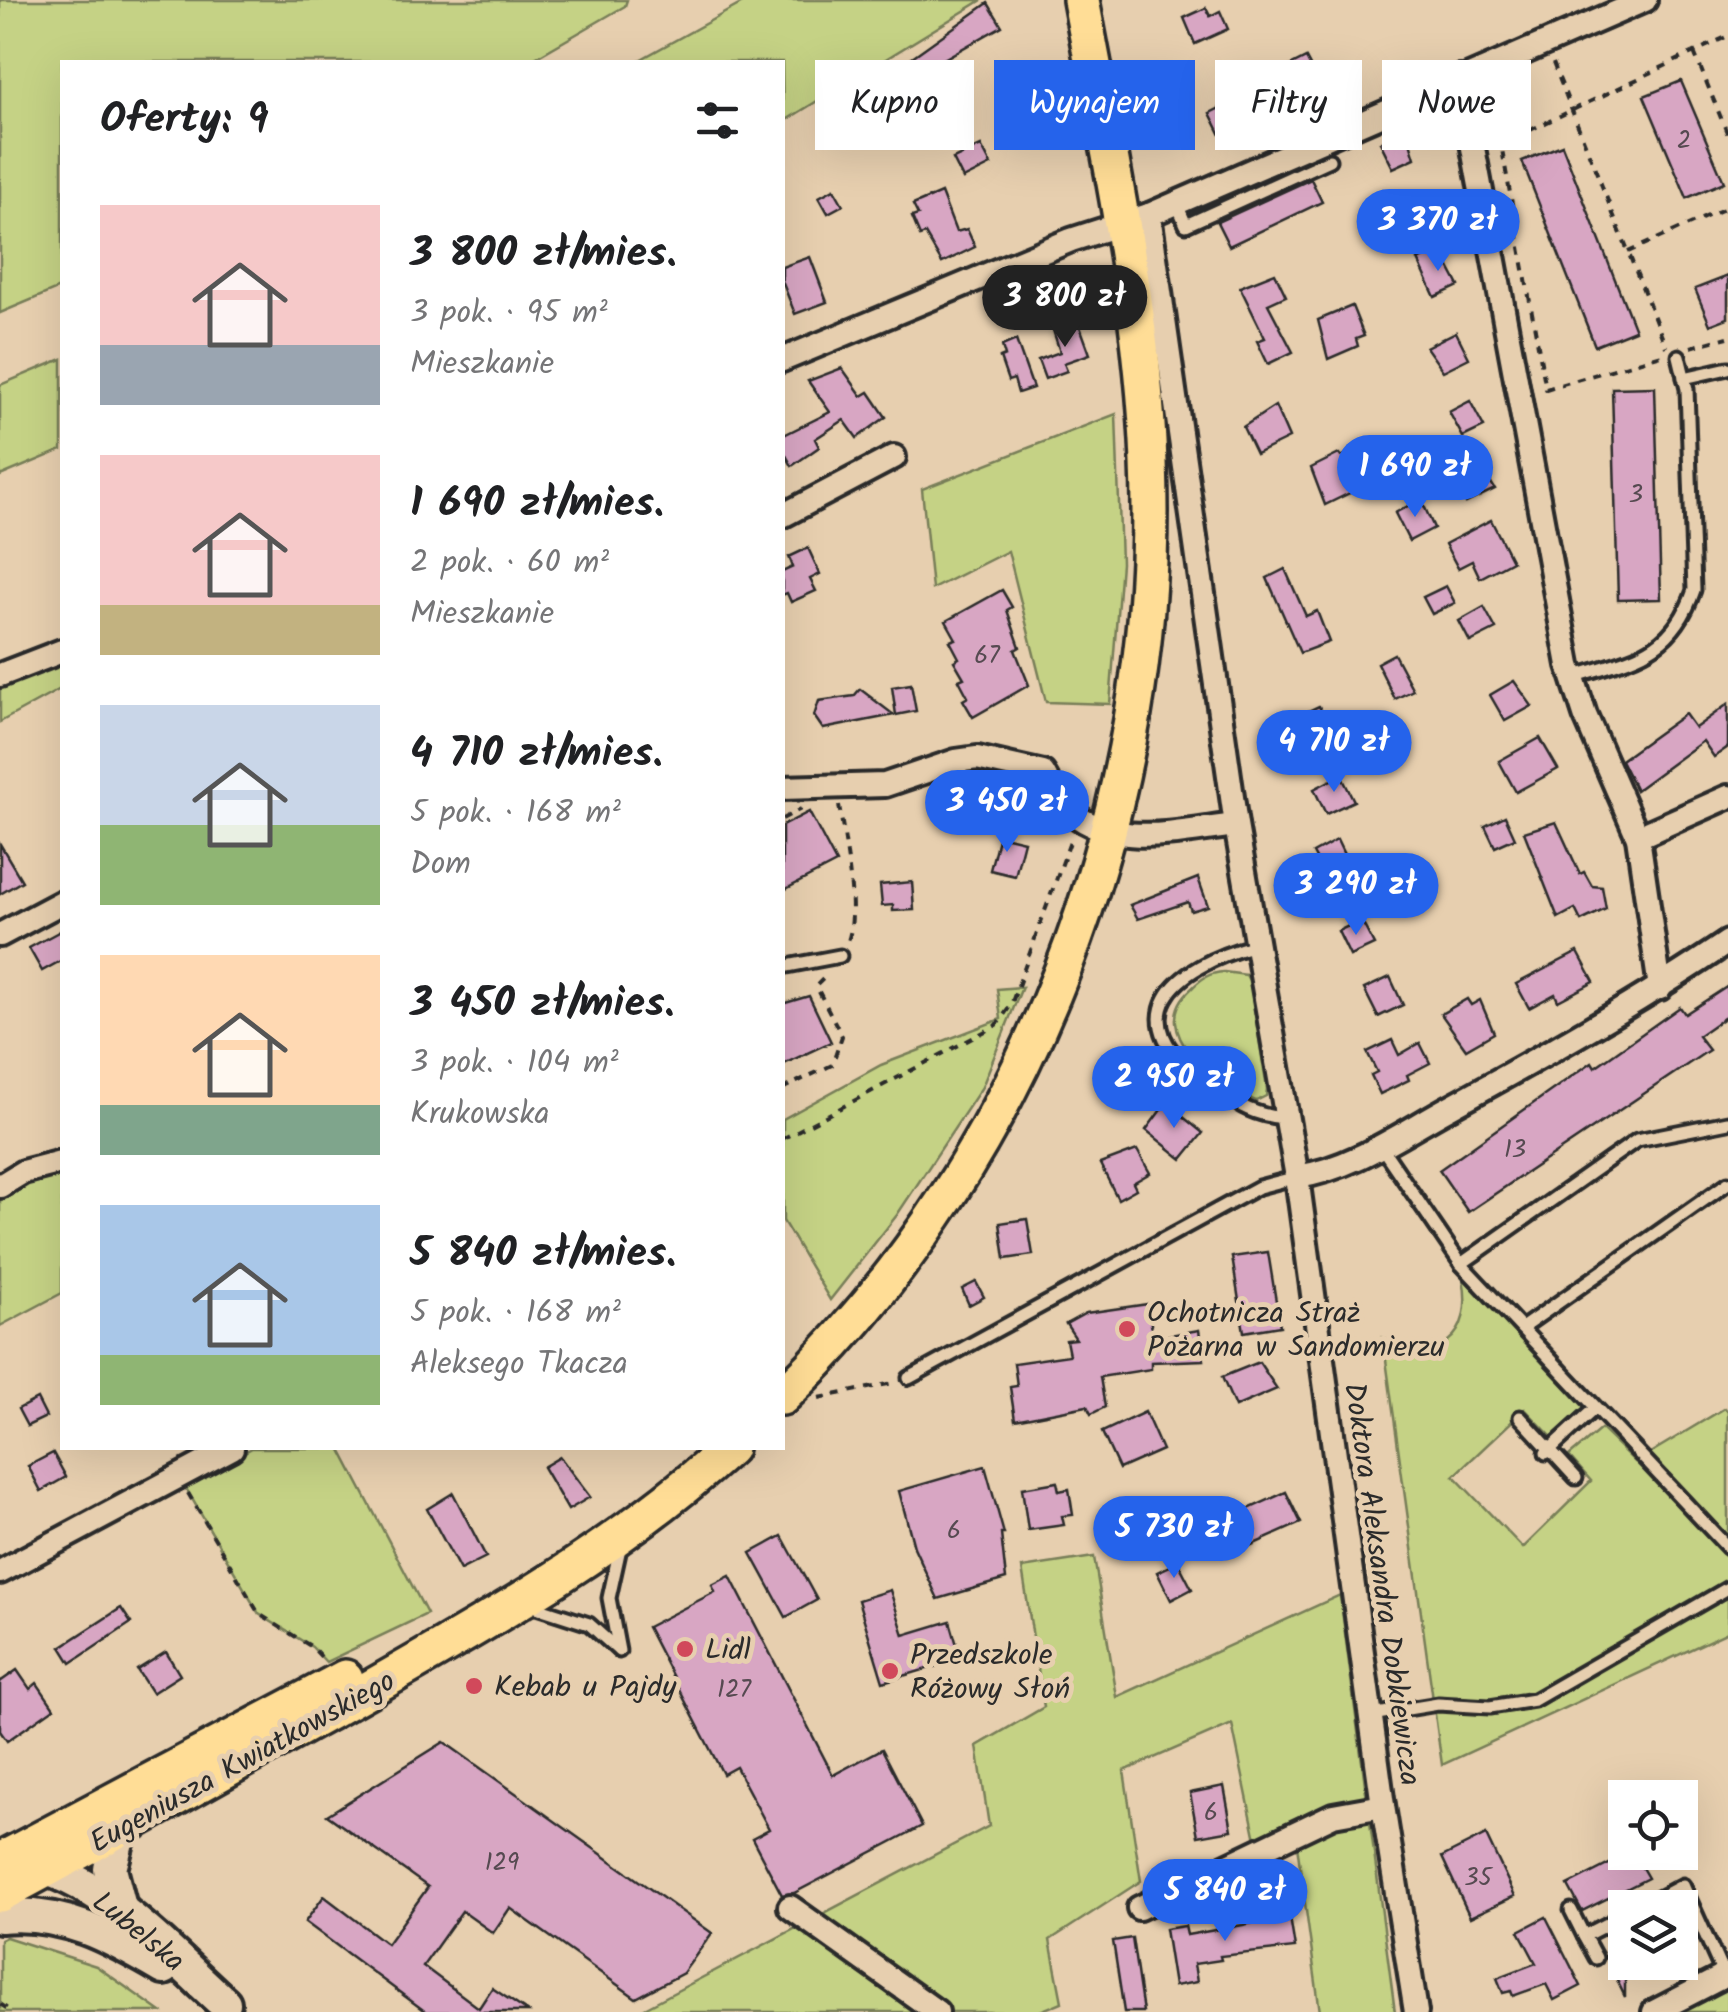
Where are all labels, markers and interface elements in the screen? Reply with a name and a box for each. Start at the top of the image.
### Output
chip: Kupno [815,60,974,150]
chip: Wynajem [994,60,1195,150]
chip: Filtry [1215,60,1362,150]
chip: Nowe [1382,60,1531,150]
text: Oferty: 9 [100,87,269,154]
icon: filters [690,93,745,148]
house number: 2 [1677,121,1691,161]
pin: 3 370 zł [1335,189,1541,274]
text: 3 370 zł [1379,196,1497,247]
text: 3 800 zł/mies. [410,221,677,288]
icon: home [180,245,300,365]
pin: 3 800 zł [962,265,1168,350]
text: 3 800 zł [1004,272,1126,323]
text: 3 pok. · 95 m² [410,288,608,339]
text: Mieszkanie [410,339,554,390]
pin: 1 690 zł [1312,435,1518,520]
text: 1 690 zł [1359,442,1471,493]
text: 1 690 zł/mies. [410,471,664,538]
house number: 3 [1629,475,1643,515]
icon: home [180,495,300,615]
text: 2 pok. · 60 m² [410,538,609,589]
text: Mieszkanie [410,589,554,640]
house number: 67 [974,636,1001,676]
pin: 4 710 zł [1231,710,1437,795]
text: 4 710 zł [1279,717,1389,768]
text: 4 710 zł/mies. [410,721,663,788]
icon: home [180,745,300,865]
pin: 3 450 zł [904,770,1110,855]
text: 3 450 zł [947,777,1067,828]
text: 5 pok. · 168 m² [410,788,621,839]
text: Dom [410,839,471,890]
pin: 3 290 zł [1253,853,1459,938]
text: 3 290 zł [1295,860,1417,911]
text: 3 450 zł/mies. [410,971,674,1038]
icon: home [180,995,300,1115]
text: 3 pok. · 104 m² [410,1038,619,1089]
pin: 2 950 zł [1071,1046,1277,1131]
text: 2 950 zł [1114,1053,1234,1104]
text: Krukowska [410,1089,550,1140]
house number: 13 [1504,1130,1526,1170]
text: 5 840 zł/mies. [410,1221,676,1288]
icon: home [180,1245,300,1365]
text: 5 pok. · 168 m² [410,1288,621,1339]
place label: Ochotnicza Straż Pożarna w Sandomierzu [1147,1290,1445,1372]
marker: Ochotnicza Straż Pożarna w Sandomierzu [1116,1318,1138,1340]
text: Aleksego Tkacza [410,1339,628,1390]
street label: Doktora Aleksandra Dobkiewicza [1329,1380,1433,1789]
pin: 5 730 zł [1071,1496,1277,1581]
text: 5 730 zł [1115,1503,1233,1554]
house number: 6 [947,1511,961,1551]
place label: Lidl [705,1627,751,1675]
place label: Przedszkole Różowy Słoń [910,1632,1070,1714]
marker: Lidl [674,1638,696,1660]
street label: Eugeniusza Kwiatkowskiego [81,1659,405,1867]
marker: Przedszkole Różowy Słoń [879,1660,901,1682]
place label: Kebab u Pajdy [494,1664,677,1712]
house number: 127 [717,1670,752,1710]
marker: Kebab u Pajdy [463,1675,485,1697]
map controls [1608,1780,1698,1980]
button: locate [1608,1780,1698,1870]
house number: 6 [1204,1793,1218,1833]
house number: 129 [485,1843,519,1883]
house number: 35 [1464,1858,1493,1898]
pin: 5 840 zł [1122,1859,1328,1944]
text: 5 840 zł [1164,1866,1286,1917]
street label: Lubelska [81,1880,195,1985]
button: layers [1608,1890,1698,1980]

